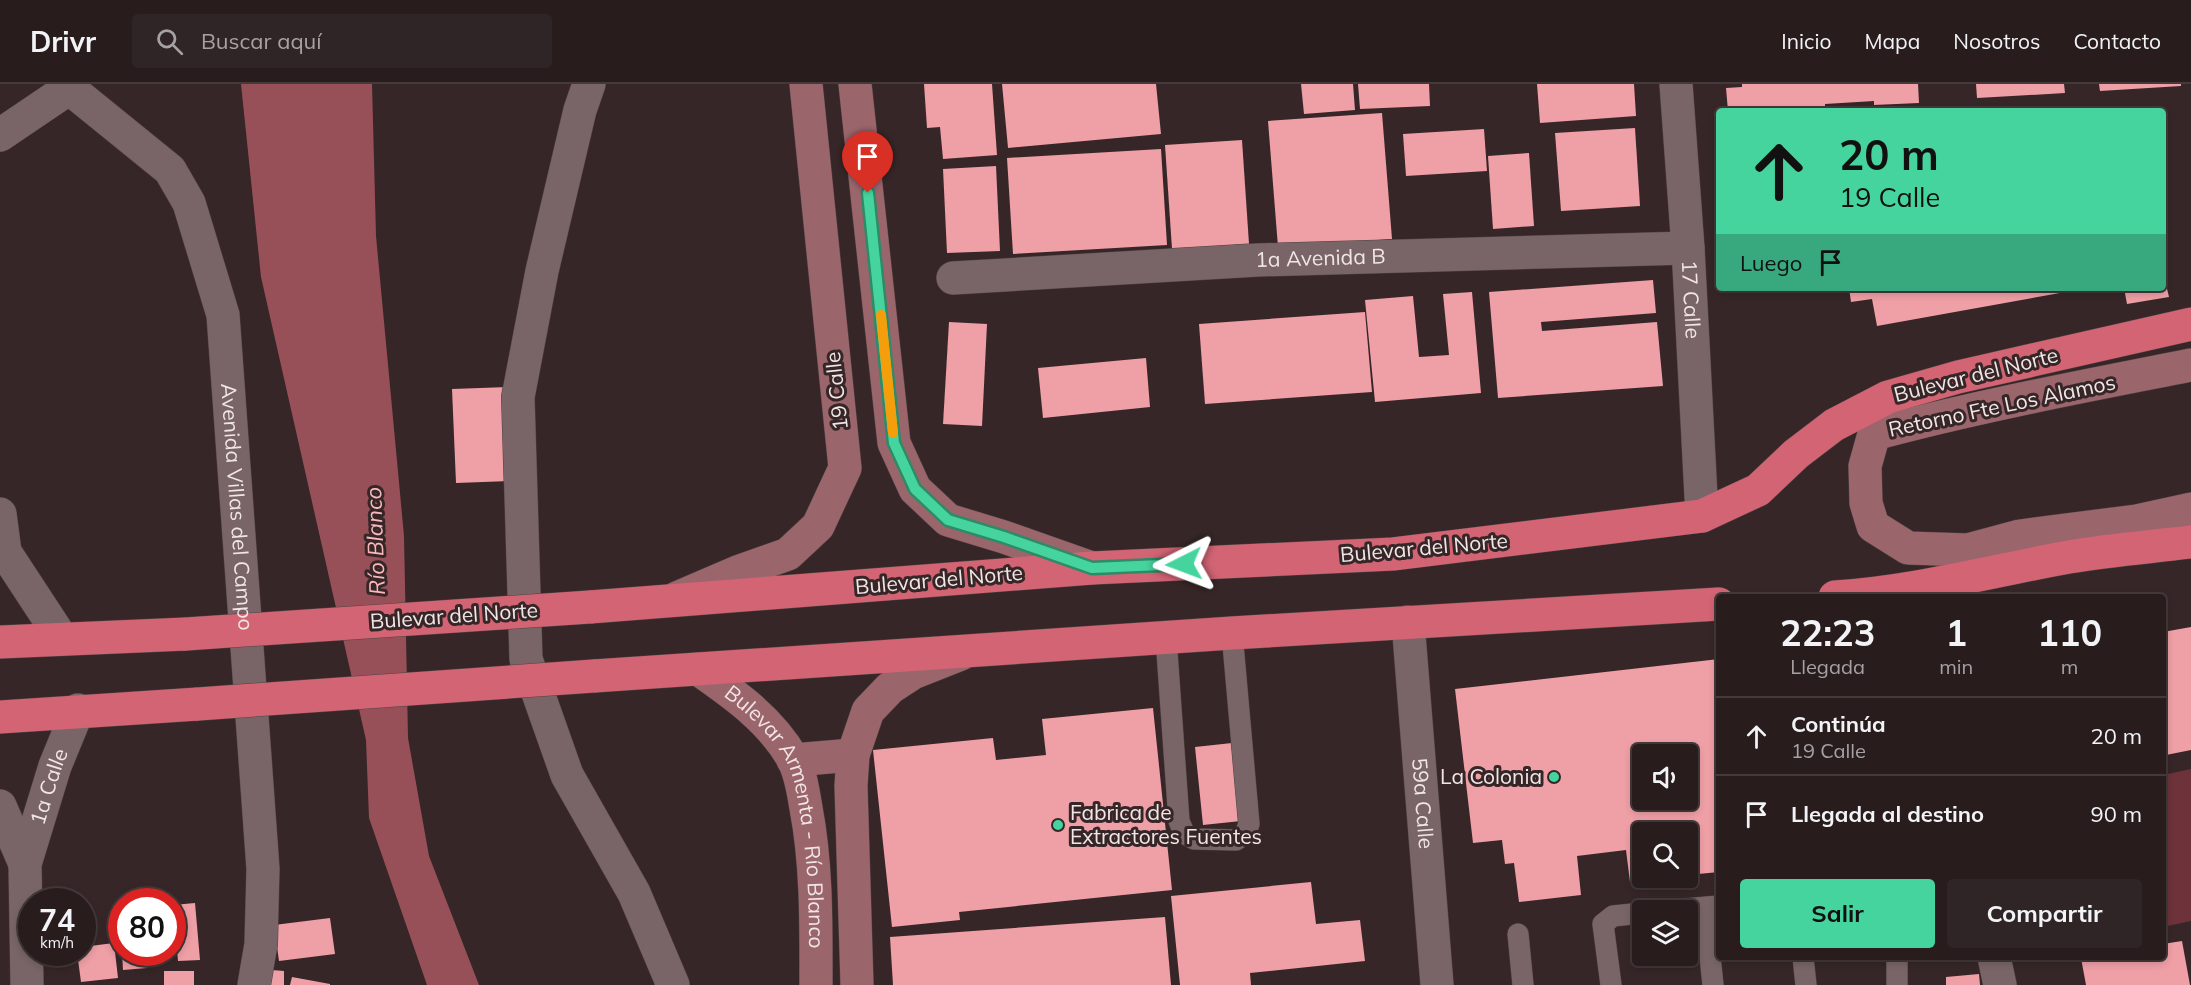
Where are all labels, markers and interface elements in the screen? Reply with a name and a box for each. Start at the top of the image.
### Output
search box [132,14,552,68]
text: Drivr [30,24,96,59]
icon: search [153,25,186,58]
text: Buscar aquí [201,27,322,55]
text: Inicio [1781,28,1831,54]
text: Mapa [1864,28,1920,54]
text: Nosotros [1953,28,2040,54]
text: Contacto [2073,28,2161,54]
text: 20 m [1839,128,1939,181]
pin [842,131,893,193]
icon: ahead [1740,132,1818,210]
icon: arrive [851,140,884,173]
text: 19 Calle [1839,180,1940,214]
street label: 1a Avenida B [1255,242,1386,272]
icon: arrive [1814,246,1847,279]
text: Luego [1740,249,1802,277]
street label: 17 Calle [1677,259,1707,339]
street label: Bulevar del Norte [1891,341,2061,407]
street label: 19 Calle [819,351,853,432]
street label: Retorno Fte Los Alamos [1886,368,2118,442]
street label: Avenida Villas del Campo [216,382,260,631]
water label: Río Blanco [359,486,391,596]
street label: Bulevar del Norte [1339,527,1509,567]
position arrow [1152,532,1216,596]
street label: Bulevar del Norte [854,559,1024,599]
street label: Bulevar del Norte [369,596,539,634]
text: 22:23 [1780,610,1875,655]
text: 1 [1945,610,1967,655]
text: 110 [2037,610,2102,655]
text: Llegada [1790,654,1865,679]
text: min [1939,654,1973,679]
text: m [2061,654,2078,679]
street label: Bulevar Armenta - Río Blanco [720,679,830,949]
text: Continúa [1791,710,1886,738]
icon: ahead [1740,720,1773,753]
text: 20 m [2091,722,2142,750]
text: 19 Calle [1791,738,1866,763]
street label: 1a Calle [24,744,73,828]
map controls [1632,744,1698,966]
button: sound [1632,744,1698,810]
street label: 59a Calle [1407,757,1440,850]
place label: La Colonia [1440,763,1542,789]
marker: La Colonia [1547,770,1561,784]
icon: arrive [1740,798,1773,831]
place label: Fabrica de Extractores Fuentes [1070,799,1262,849]
text: Llegada al destino [1791,800,1984,828]
text: 90 m [2091,800,2142,828]
marker: Fabrica de Extractores Fuentes [1051,818,1065,832]
button: search [1632,822,1698,888]
button: Salir [1740,879,1935,948]
button: Compartir [1947,879,2142,948]
speed limit sign: 80 [108,888,186,966]
button: layers [1632,900,1698,966]
text: 74 [39,901,75,939]
text: km/h [40,933,74,952]

